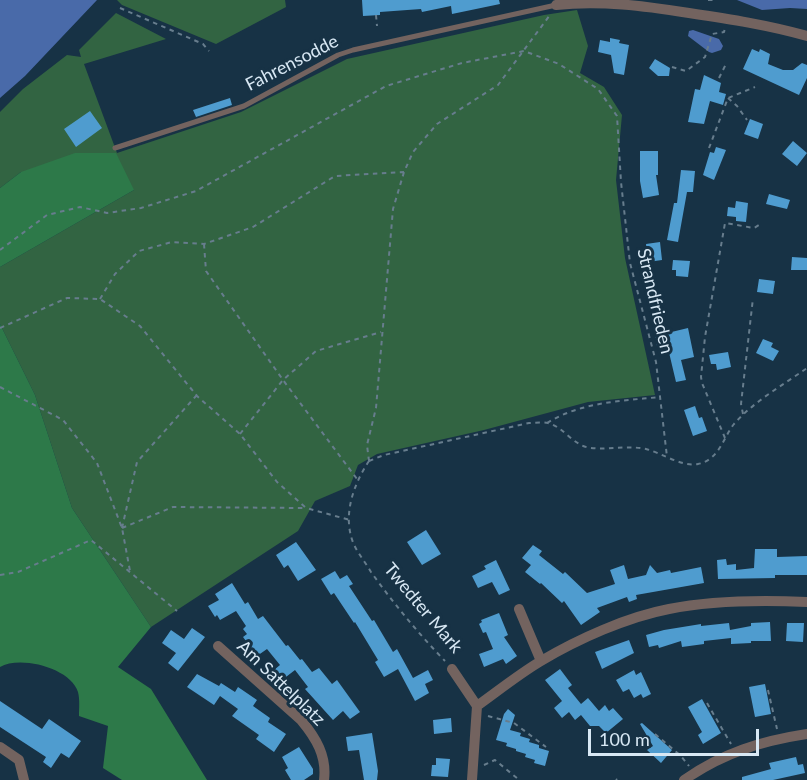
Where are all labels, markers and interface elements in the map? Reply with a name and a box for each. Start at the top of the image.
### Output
street label: Fahrensodde [242,30,342,96]
street label: Strandfrieden [632,246,678,356]
street label: Twedter Mark [379,559,467,657]
street label: Am Sattelplatz [233,636,329,730]
scale bar [591,717,762,755]
text: 100 m [599,728,650,750]

